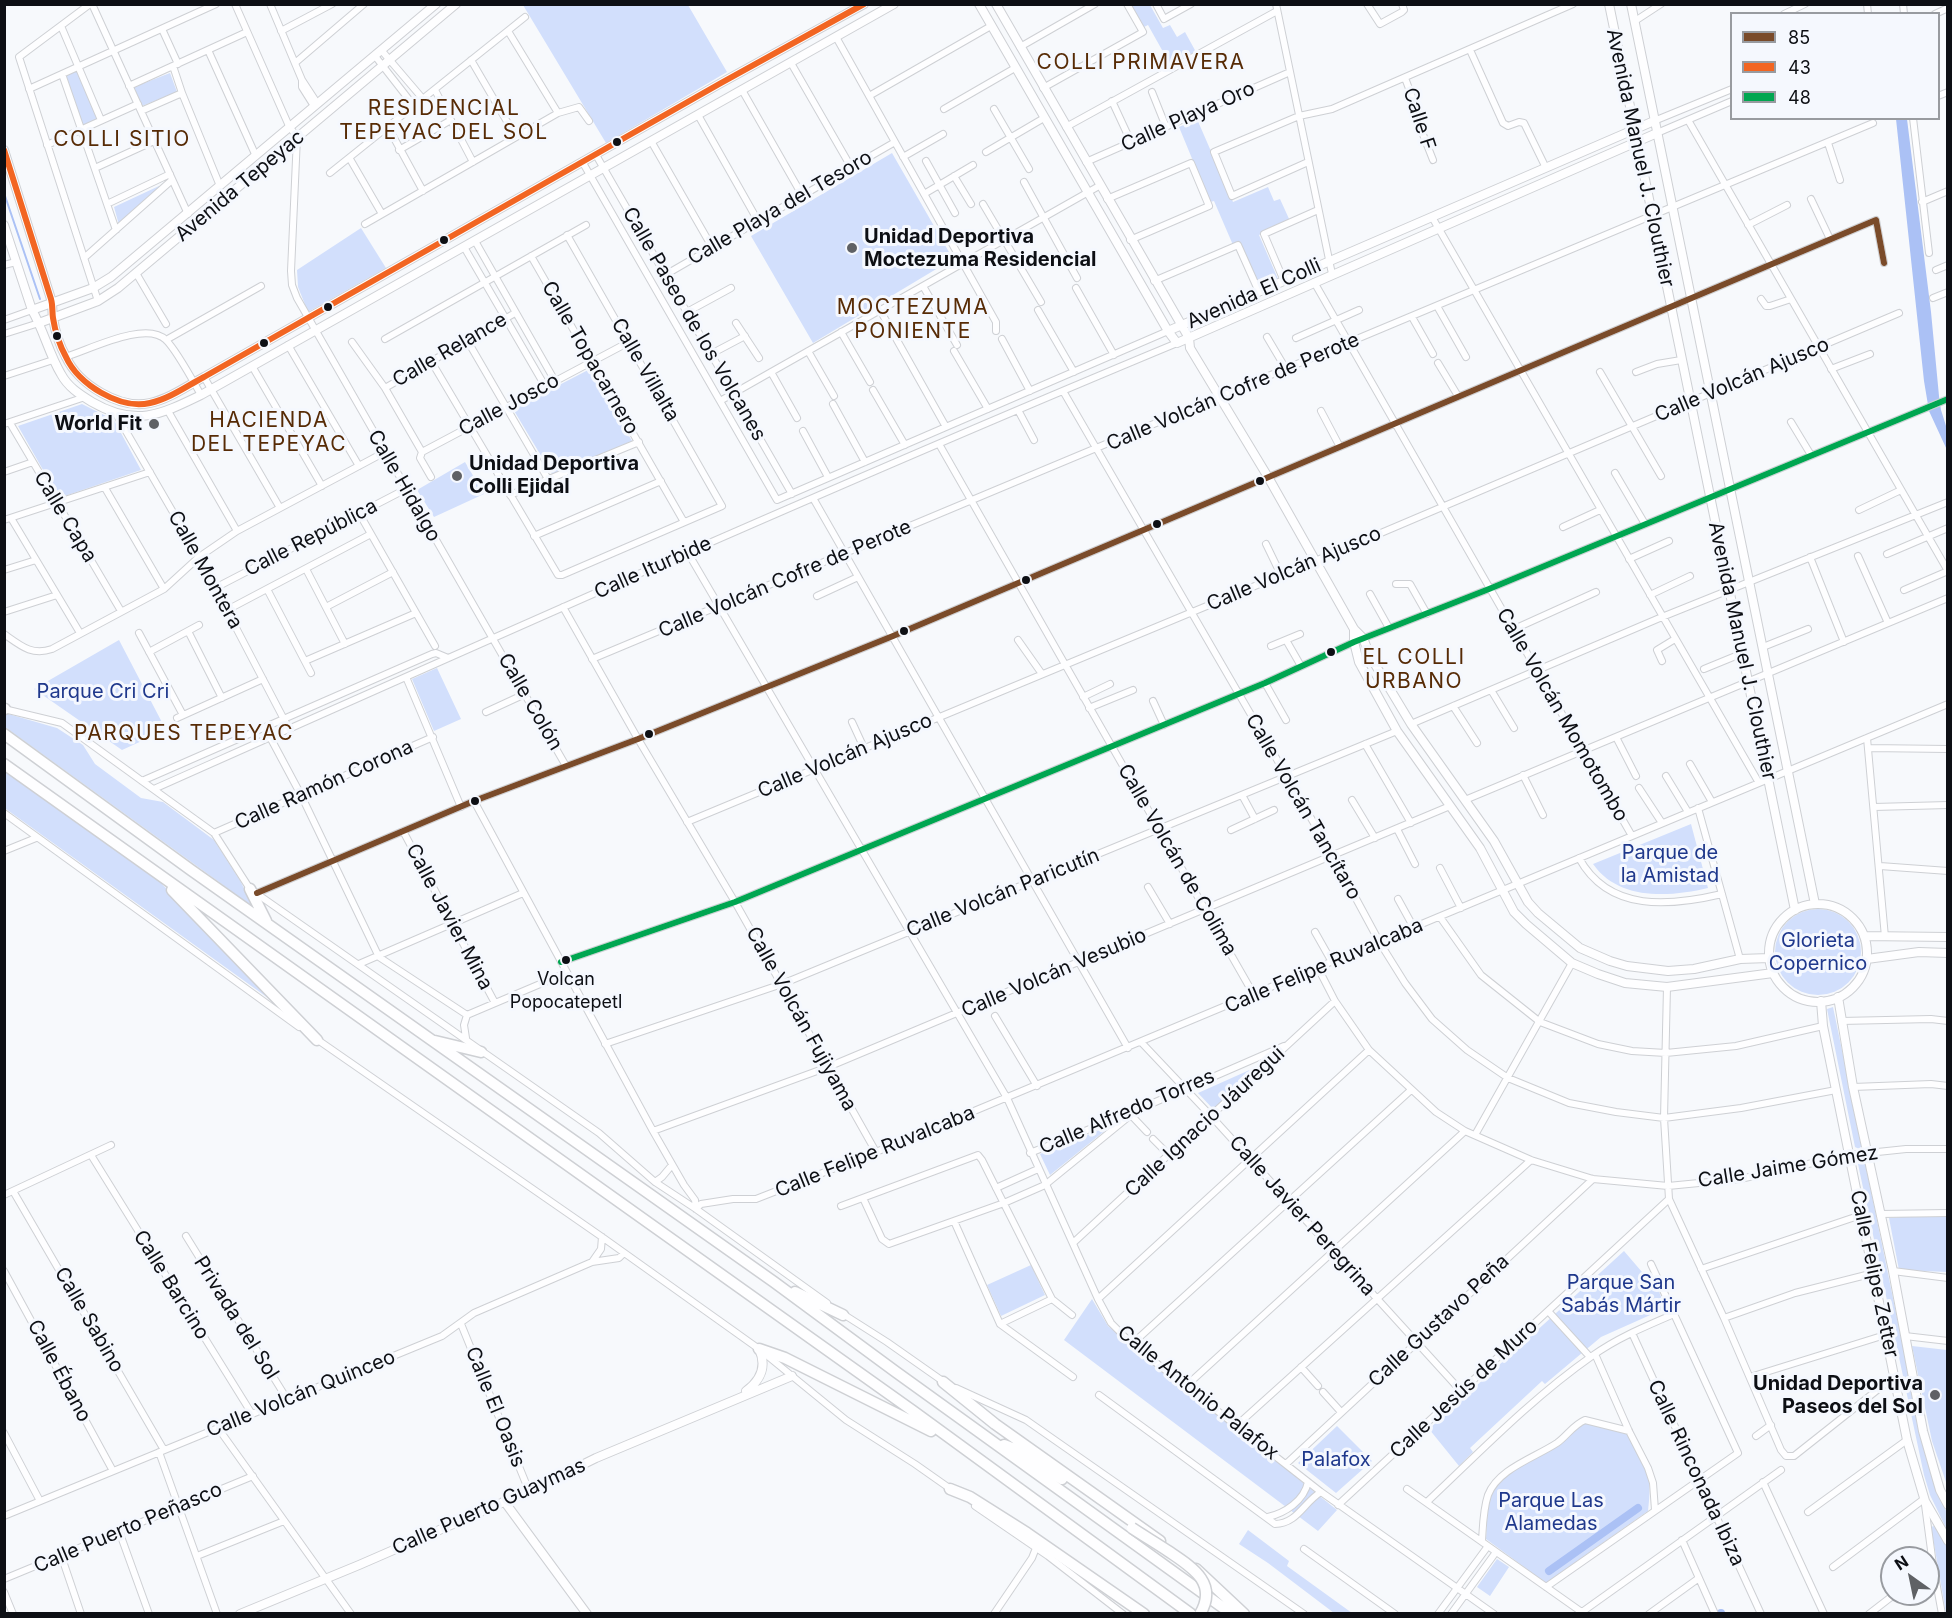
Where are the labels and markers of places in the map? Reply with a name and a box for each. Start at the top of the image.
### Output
unlabelled marker [611,136,623,148]
place label: Unidad Deportiva Moctezuma Residencial [864,225,1096,272]
unlabelled marker [438,234,450,246]
marker: Unidad Deportiva Moctezuma Residencial [845,241,859,255]
unlabelled marker [322,301,334,313]
unlabelled marker [51,330,63,342]
unlabelled marker [258,337,270,349]
place label: World Fit [54,412,142,436]
marker: World Fit [147,417,161,431]
place label: Unidad Deportiva Colli Ejidal [469,452,639,499]
marker: Unidad Deportiva Colli Ejidal [450,469,464,483]
unlabelled marker [1254,475,1266,487]
unlabelled marker [1151,518,1163,530]
unlabelled marker [1020,574,1032,586]
unlabelled marker [898,625,910,637]
unlabelled marker [1325,646,1337,658]
unlabelled marker [643,728,655,740]
unlabelled marker [469,795,481,807]
marker: Volcan Popocatepetl [560,954,572,966]
place label: Volcan Popocatepetl [510,969,622,1012]
place label: Unidad Deportiva Paseos del Sol [1753,1372,1923,1419]
marker: Unidad Deportiva Paseos del Sol [1928,1388,1942,1402]

